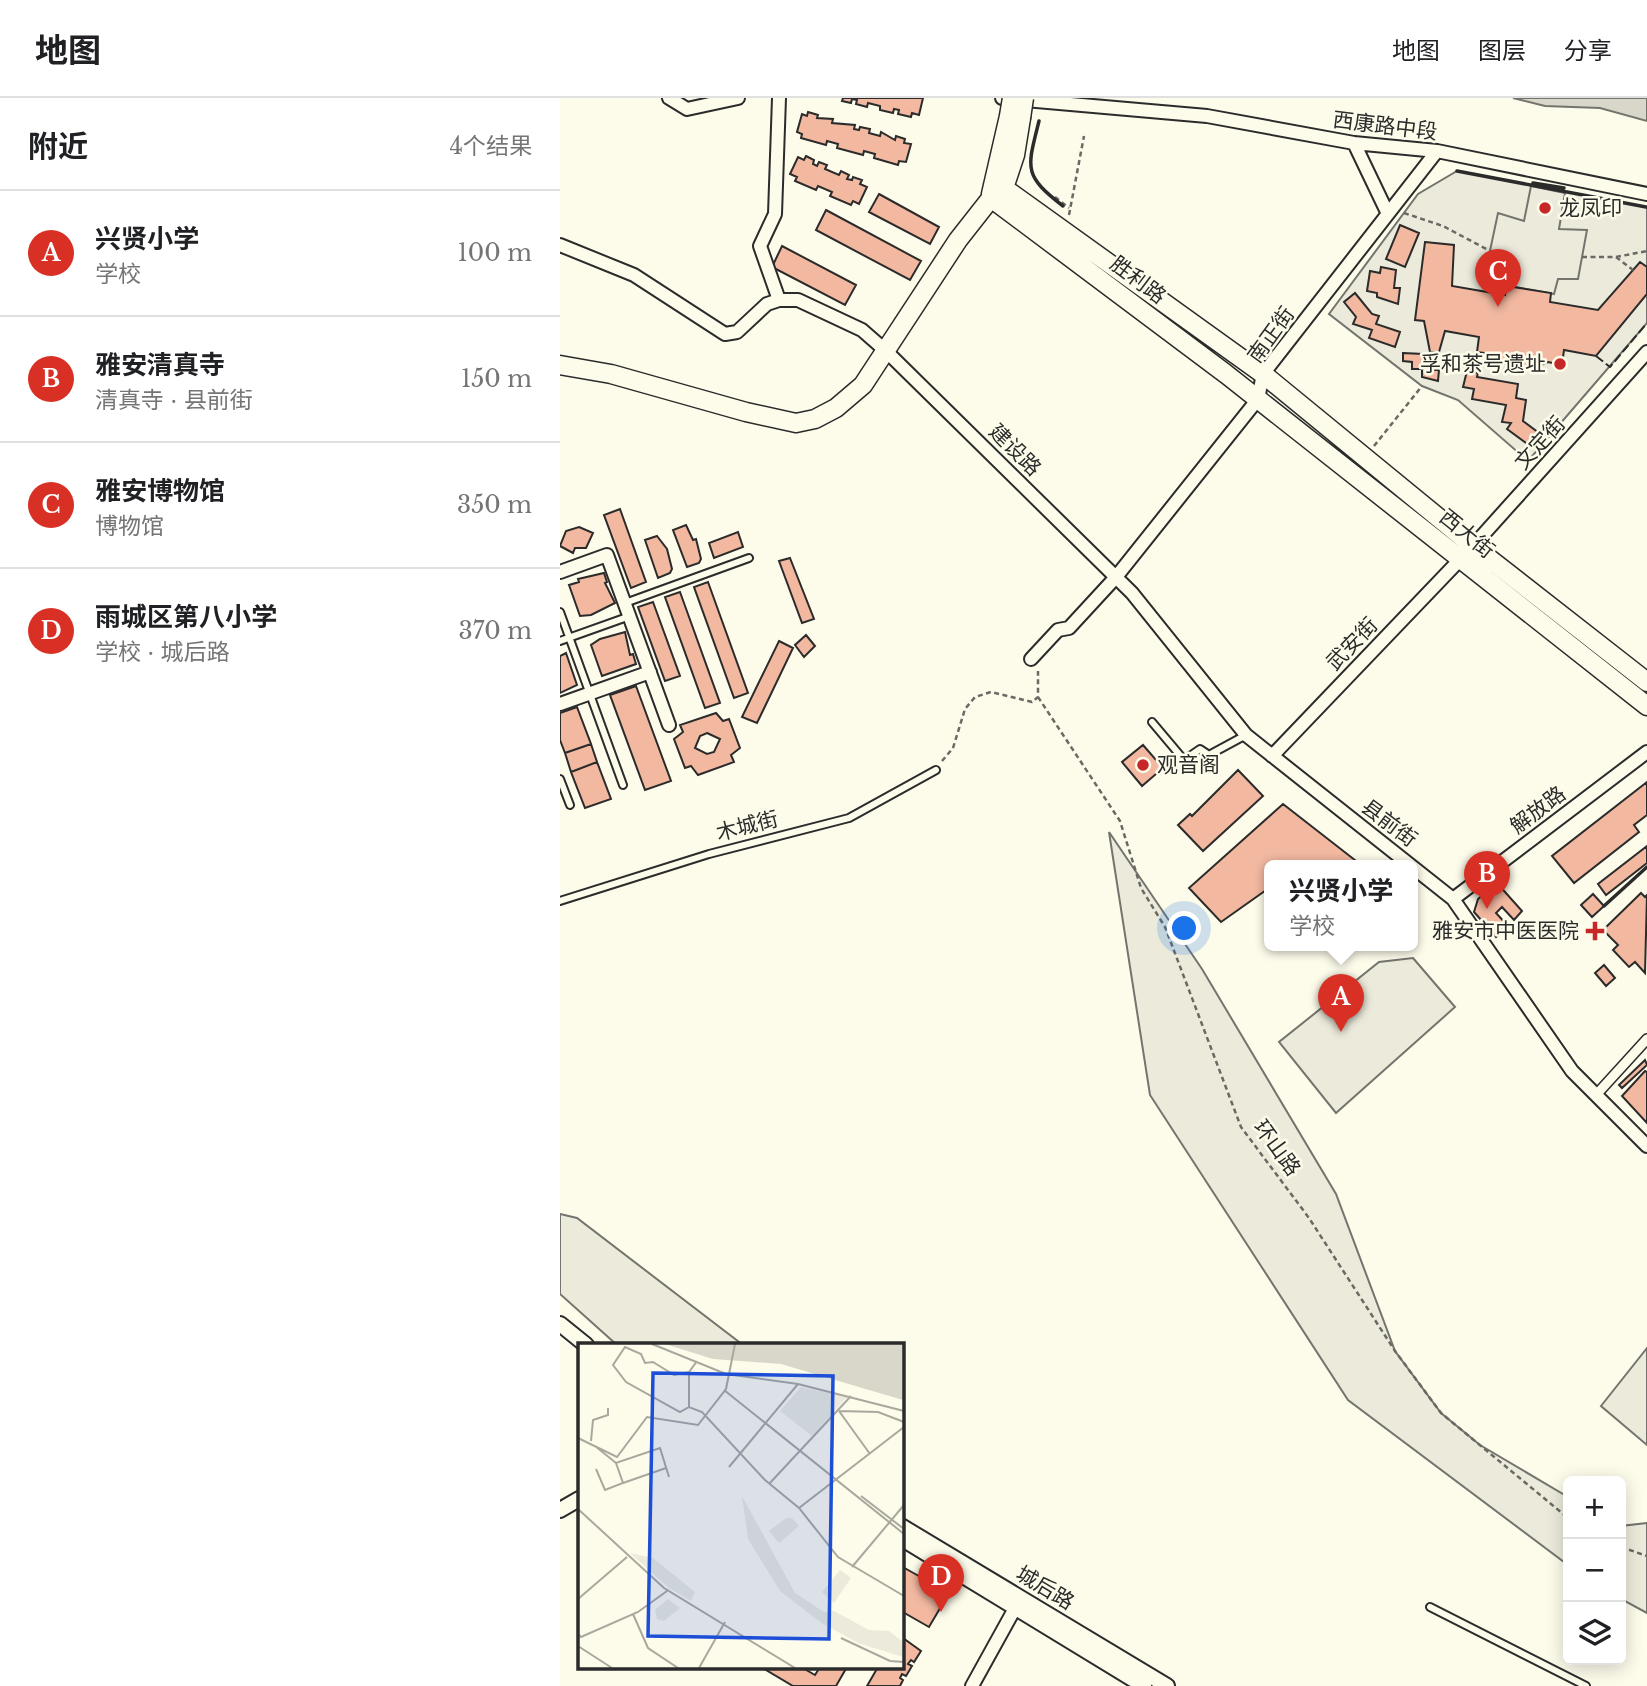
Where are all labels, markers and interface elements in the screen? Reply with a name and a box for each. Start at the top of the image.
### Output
text: 地图 [35,30,101,71]
text: 地图 [1392,36,1440,65]
text: 图层 [1478,36,1526,65]
text: 分享 [1564,36,1612,65]
street label: 西康路中段 [1331,107,1439,145]
text: 附近 [28,128,88,165]
text: 4个结果 [450,132,532,160]
place label: 龙凤印 [1559,195,1622,221]
marker: 龙凤印 [1537,200,1553,216]
text: 兴贤小学 [95,223,199,255]
text: A [42,239,60,267]
text: 100 m [458,239,532,267]
pin: C [1475,249,1521,307]
street label: 胜利路 [1105,251,1171,309]
text: 学校 [95,260,141,288]
street label: 南正街 [1242,302,1300,368]
text: 雅安清真寺 [95,349,225,381]
place label: 孚和茶号遗址 [1420,351,1546,377]
marker: 孚和茶号遗址 [1552,356,1568,372]
text: B [42,365,60,393]
text: 150 m [461,365,532,393]
text: 清真寺 · 县前街 [95,386,253,414]
street label: 文定街 [1509,411,1571,475]
street label: 建设路 [984,419,1046,481]
text: 雅安博物馆 [95,475,225,507]
text: C [42,491,60,519]
text: 350 m [457,491,532,519]
street label: 西大街 [1434,504,1500,564]
text: 博物馆 [95,512,164,540]
text: 雨城区第八小学 [95,601,277,633]
street label: 武安街 [1321,612,1383,676]
text: D [40,617,62,645]
text: 370 m [459,617,532,645]
text: 学校 · 城后路 [95,638,230,666]
place label: 观音阁 [1157,752,1220,778]
marker: 观音阁 [1135,757,1151,773]
street label: 解放路 [1505,781,1571,839]
street label: 县前街 [1356,794,1422,852]
street label: 木城街 [713,806,781,846]
pin: B [1464,851,1510,909]
popup [1264,860,1418,951]
text: 兴贤小学 [1289,875,1393,907]
your location [1167,911,1201,945]
text: 学校 [1289,912,1335,940]
place label: 雅安市中医医院 [1432,918,1579,944]
marker: 雅安市中医医院 [1585,921,1605,941]
pin: A [1318,974,1364,1032]
street label: 环山路 [1248,1115,1306,1181]
inset map [578,1343,903,1668]
map controls [1563,1476,1626,1665]
button: + [1563,1476,1626,1539]
button: − [1563,1539,1626,1602]
pin: D [918,1554,964,1612]
street label: 城后路 [1011,1561,1079,1615]
button: layers [1563,1602,1626,1665]

